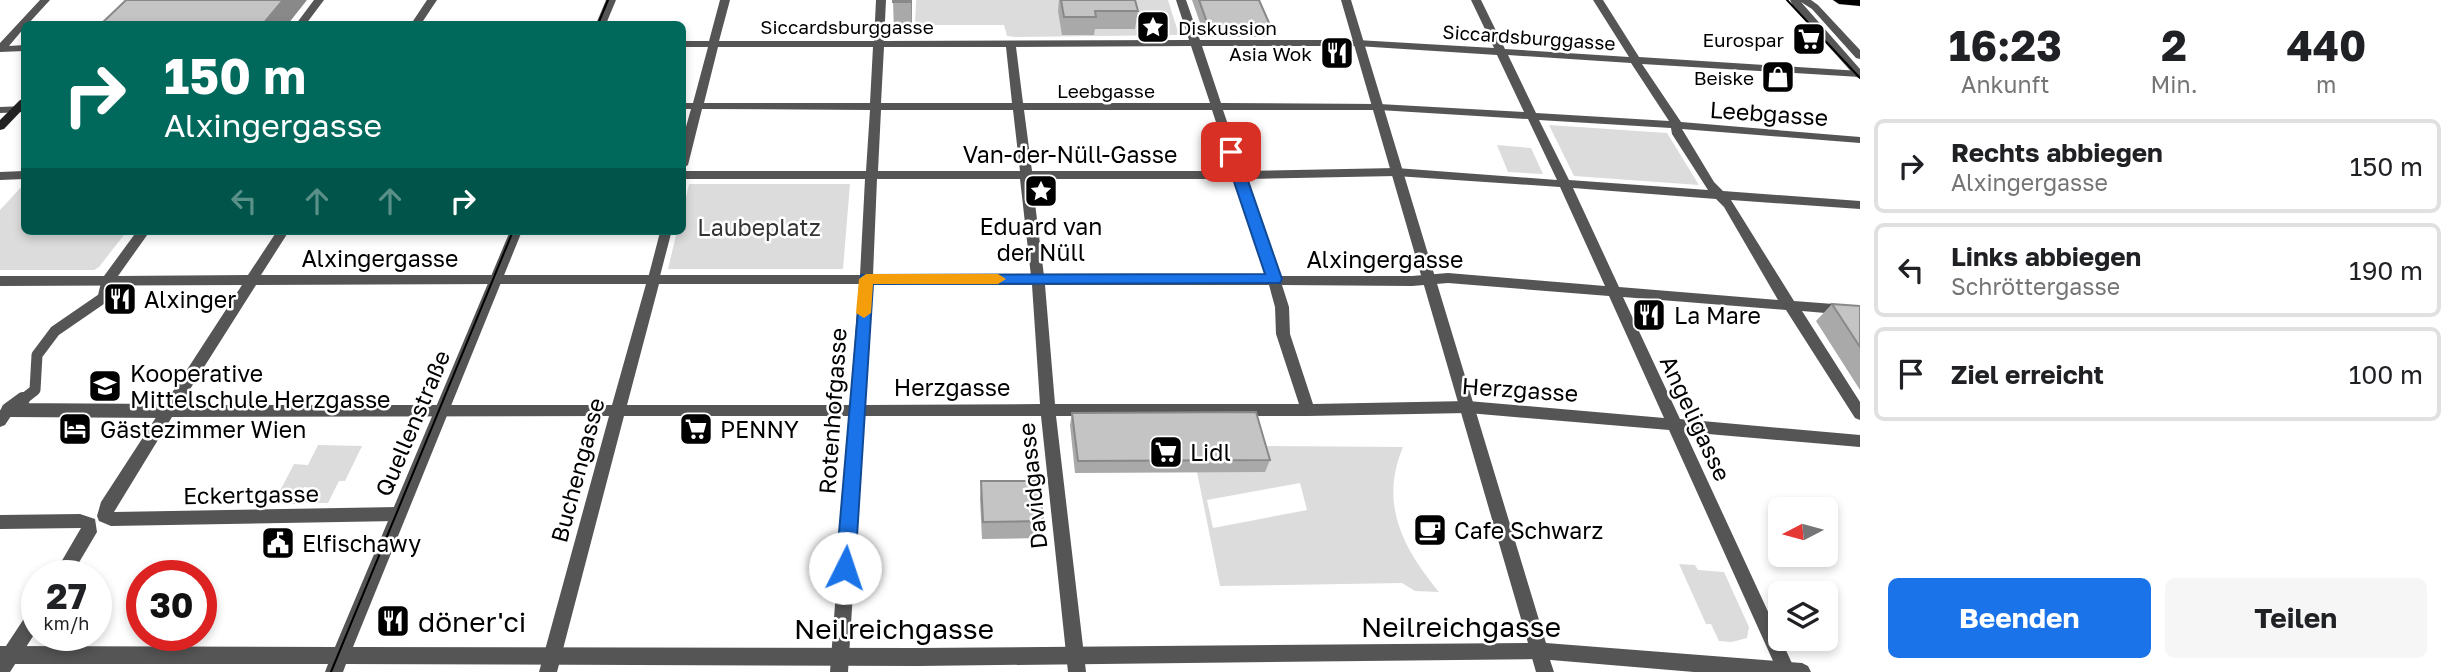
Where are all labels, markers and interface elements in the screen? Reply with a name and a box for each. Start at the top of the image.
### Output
place icon: Diskussion [1134,8,1172,46]
street label: Siccardsburggasse [760,15,934,38]
place label: Diskussion [1178,16,1277,39]
street label: Siccardsburggasse [1442,19,1616,55]
supermarket icon: Eurospar [1790,20,1828,58]
text: 16:23 [1949,20,2062,70]
text: 2 [2161,20,2187,70]
text: 440 [2286,20,2366,70]
place label: Eurospar [1702,28,1785,51]
restaurant icon: Asia Wok [1318,34,1356,72]
place label: Asia Wok [1229,42,1312,65]
text: 150 m [164,46,306,105]
icon: right [49,49,140,140]
shop icon: Beiske [1759,58,1797,96]
place label: Beiske [1694,66,1754,89]
text: Ankunft [1961,70,2050,98]
text: Min. [2151,70,2198,98]
text: m [2316,70,2336,98]
street label: Leebgasse [1057,79,1155,102]
street label: Leebgasse [1709,95,1829,131]
text: Alxingergasse [164,106,382,144]
pin [1201,122,1261,182]
icon: arrive [1212,133,1250,171]
text: Rechts abbiegen [1951,137,2163,168]
street label: Van-der-Nüll-Gasse [963,140,1177,168]
icon: right [1892,147,1930,185]
text: 150 m [2350,151,2423,182]
text: Alxingergasse [1951,168,2108,196]
place icon: Eduard van der Nüll [1022,172,1060,210]
icon: left [225,182,263,220]
icon: ahead [298,182,336,220]
icon: ahead [371,182,409,220]
icon: right [444,182,482,220]
place label: Eduard van der Nüll [980,212,1102,266]
park label: Laubeplatz [697,213,821,241]
text: Links abbiegen [1951,241,2141,272]
street label: Alxingergasse [302,244,458,272]
street label: Alxingergasse [1307,245,1463,273]
icon: left [1892,251,1930,289]
text: 190 m [2349,255,2423,286]
text: Schröttergasse [1951,272,2120,300]
restaurant icon: Alxinger [101,280,139,318]
place label: Alxinger [144,285,236,313]
restaurant icon: La Mare [1630,296,1668,334]
place label: La Mare [1674,301,1761,329]
street label: Rotenhofgasse [812,327,852,495]
street label: Quellenstraße [369,346,455,500]
street label: Angeligasse [1655,351,1737,485]
icon: arrive [1892,355,1930,393]
place label: Kooperative Mittelschule Herzgasse [130,359,390,413]
text: Ziel erreicht [1951,359,2104,390]
text: 100 m [2349,359,2423,390]
school or university icon: Kooperative Mittelschule Herzgasse [86,367,124,405]
street label: Herzgasse [1461,371,1579,407]
street label: Herzgasse [894,373,1010,401]
street label: Buchengasse [544,395,610,545]
hotel icon: Gästezimmer Wien [56,410,94,448]
supermarket icon: PENNY [677,410,715,448]
place label: Gästezimmer Wien [100,415,306,443]
place label: PENNY [720,415,799,443]
street label: Davidgasse [1011,422,1053,550]
supermarket icon: Lidl [1147,433,1185,471]
place label: Lidl [1190,438,1231,466]
street label: Eckertgasse [183,479,319,509]
north arrow [1768,497,1838,567]
map controls [1768,497,1838,651]
cafe icon: Cafe Schwarz [1411,511,1449,549]
place label: Cafe Schwarz [1454,516,1603,544]
public building icon: Elfischawy [259,524,297,562]
place label: Elfischawy [302,529,421,557]
position arrow [808,531,882,605]
speed limit sign: 30 [126,560,217,651]
text: 27 [46,575,87,617]
button: Beenden [1888,578,2151,658]
button: Teilen [2165,578,2427,658]
button: layers [1768,581,1838,651]
restaurant icon: döner'ci [374,602,412,640]
place label: döner'ci [418,605,526,638]
street label: Neilreichgasse [1361,610,1561,643]
text: km/h [44,612,89,634]
street label: Neilreichgasse [794,612,994,645]

